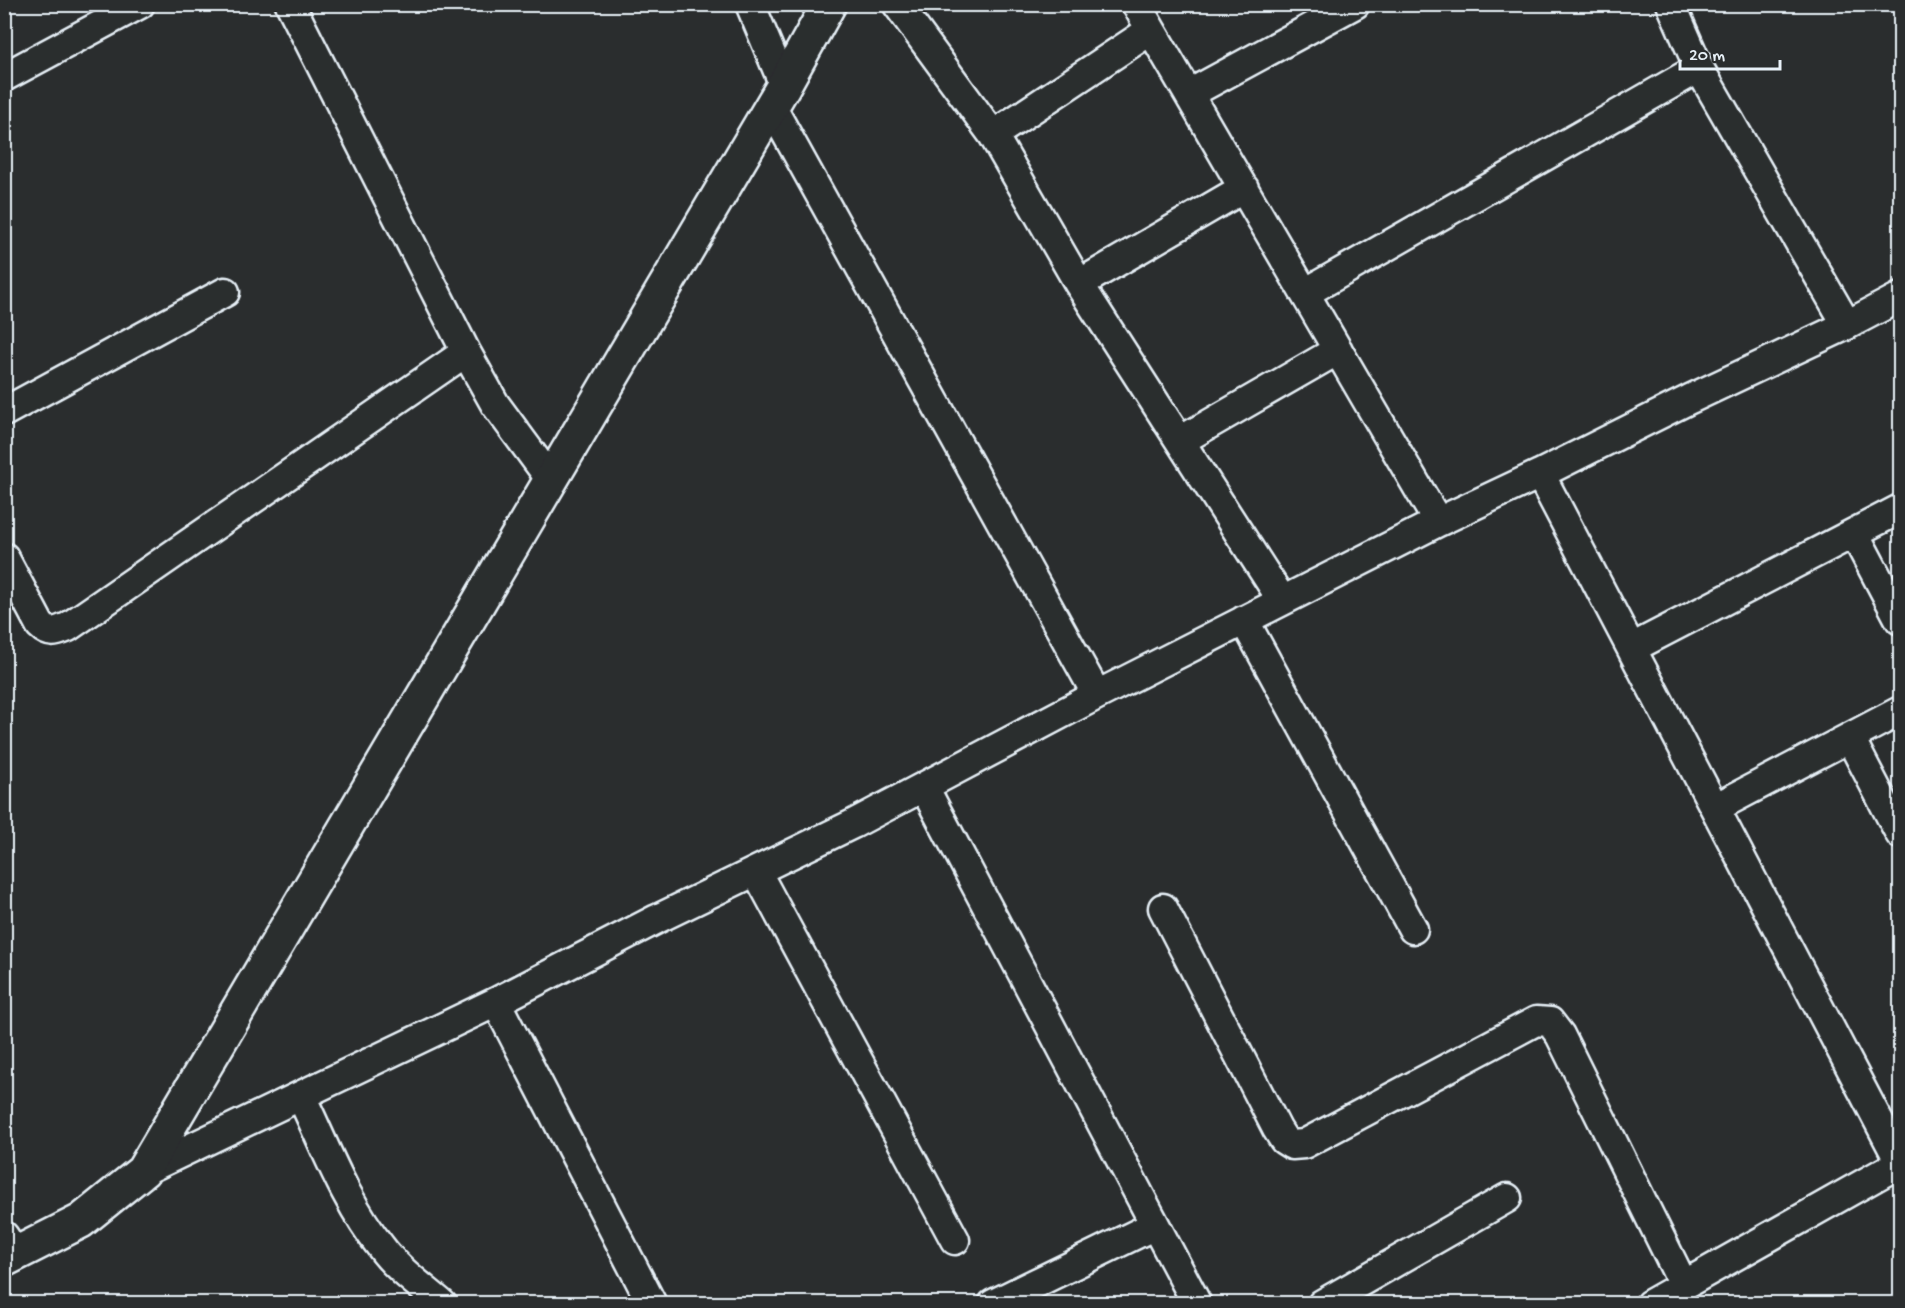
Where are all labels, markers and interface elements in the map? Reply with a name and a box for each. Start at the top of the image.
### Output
scale bar [1680,33,1780,71]
text: 20 m [1689,46,1725,67]

